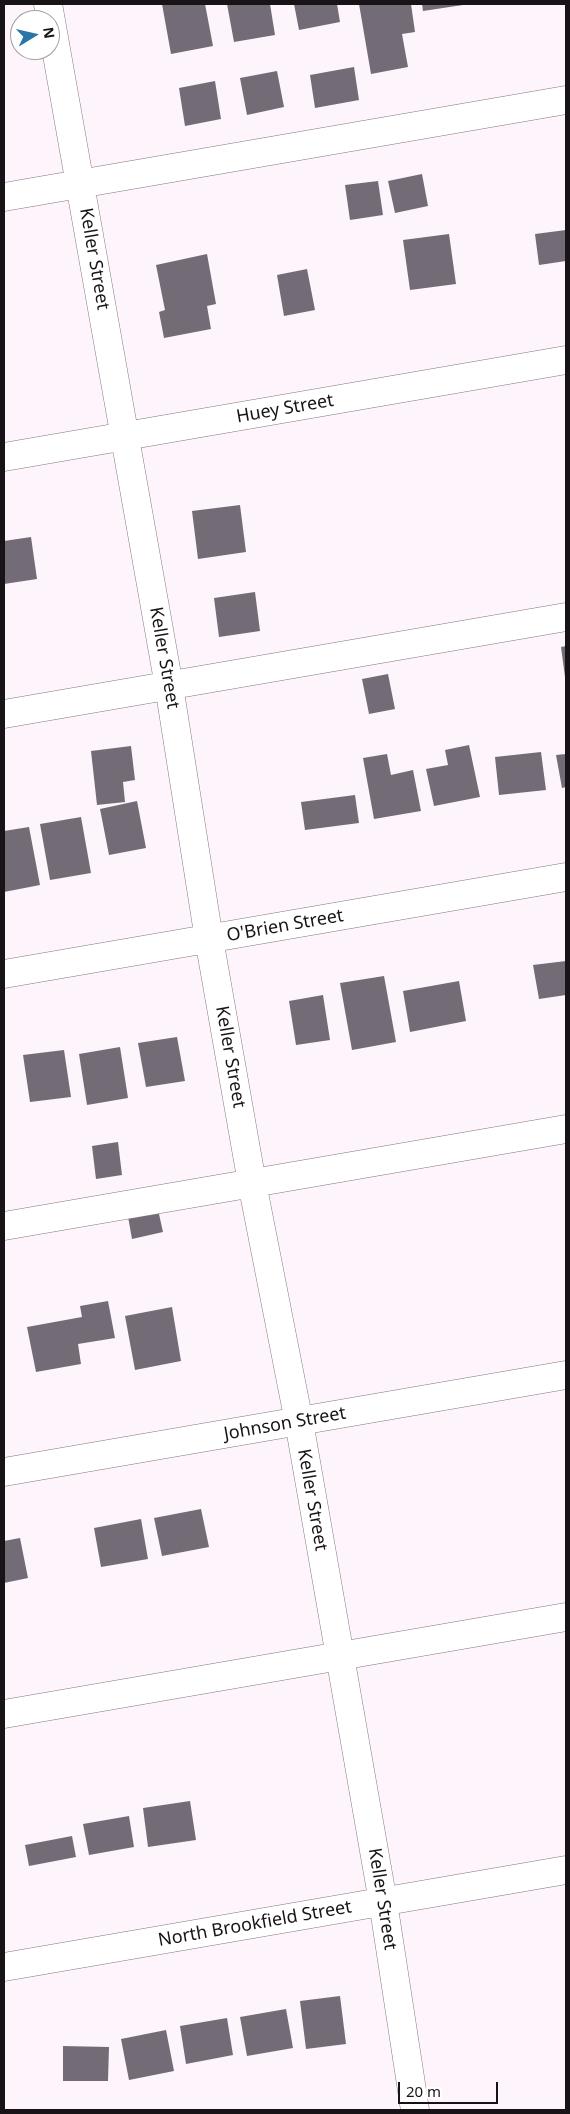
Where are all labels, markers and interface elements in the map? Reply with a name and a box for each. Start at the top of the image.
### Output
north arrow [10,10,60,60]
text: N [39,26,60,40]
street label: Keller Street [74,206,114,312]
street label: Huey Street [235,390,335,428]
street label: Keller Street [144,605,184,711]
street label: O'Brien Street [225,905,345,947]
street label: Keller Street [210,1004,250,1110]
street label: Johnson Street [222,1403,348,1445]
street label: Keller Street [292,1447,332,1553]
street label: Keller Street [363,1846,401,1952]
street label: North Brookfield Street [157,1896,353,1952]
scale bar [400,2072,500,2104]
text: 20 m [406,2081,441,2101]

